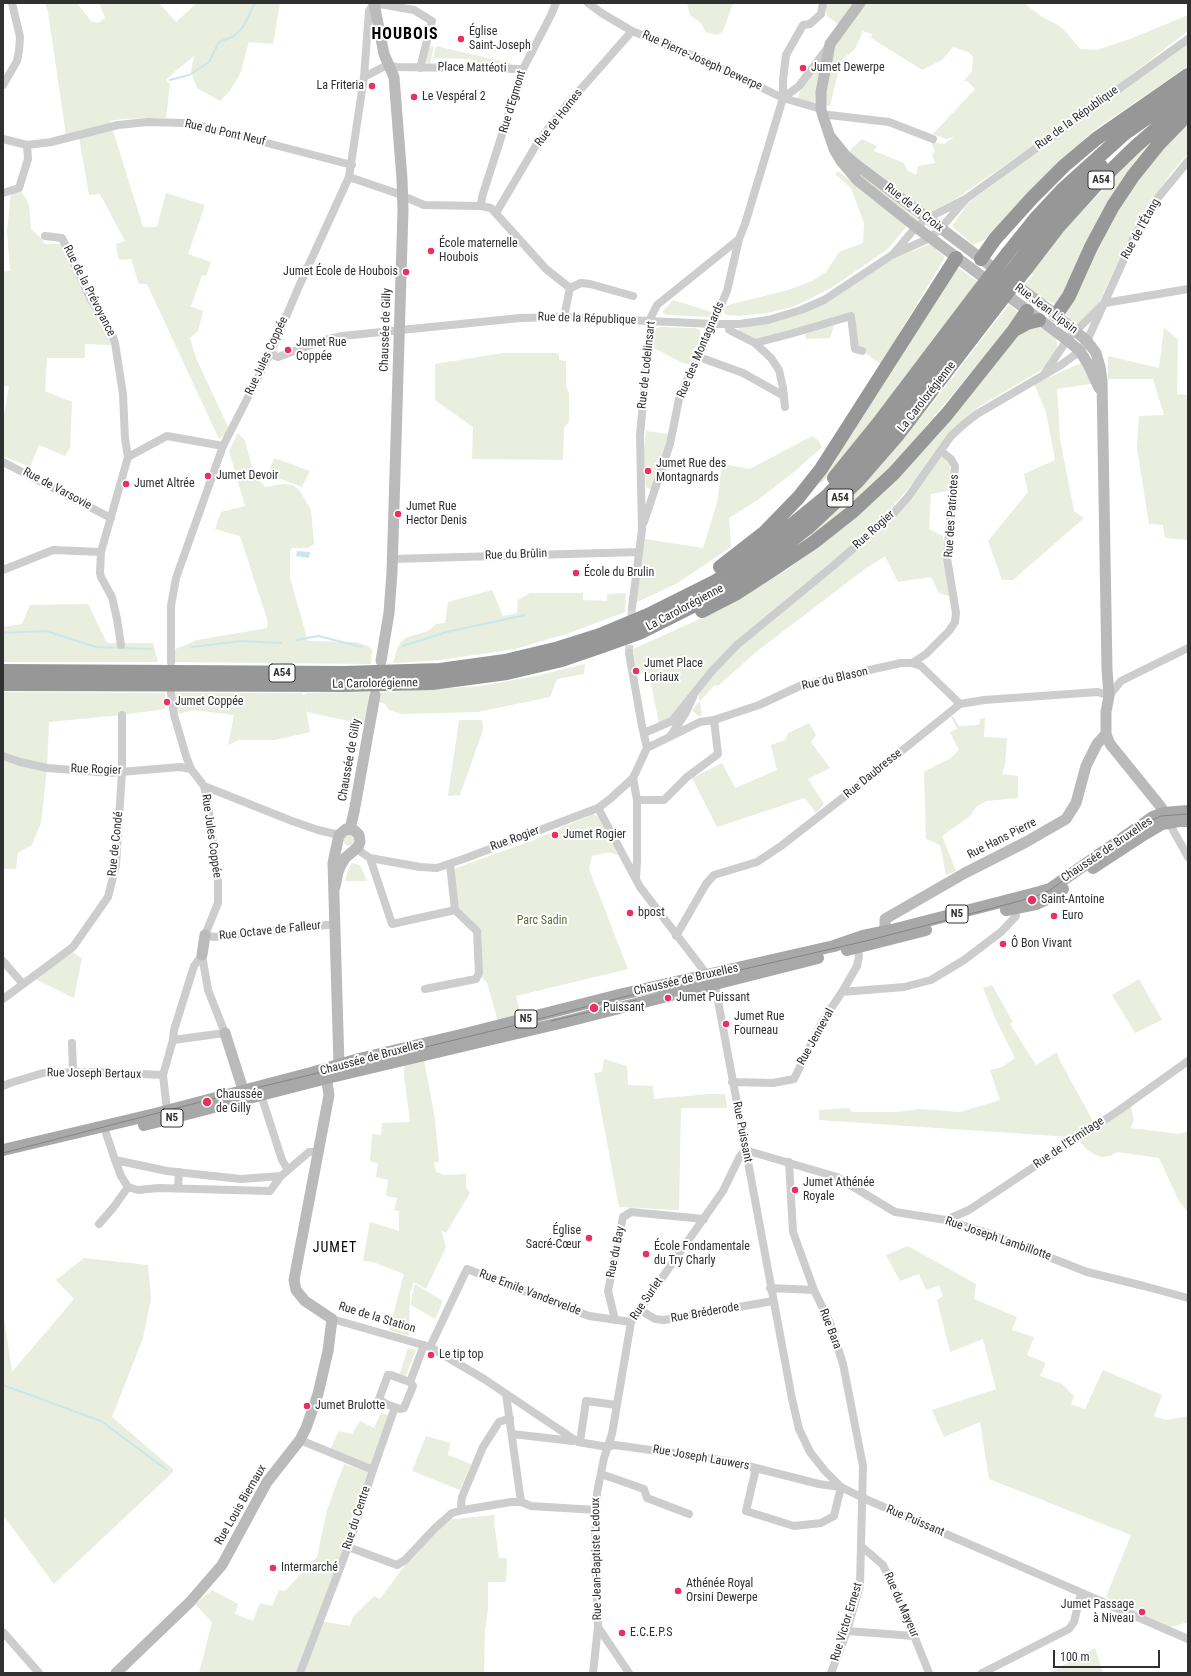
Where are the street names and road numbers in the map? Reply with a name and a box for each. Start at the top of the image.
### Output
street label: Rue Pierre-Joseph Dewerpe [640,28,764,94]
street label: Place Mattéoti [437,60,507,76]
street label: Rue d'Egmont [497,69,529,135]
street label: Rue de la République [1033,83,1121,153]
street label: Rue de Hornes [532,86,586,150]
street label: Rue du Pont Neuf [183,117,267,149]
road number: A54 [1088,171,1114,189]
street label: Rue de la Croix [882,181,946,235]
street label: Rue de l'Étang [1119,196,1163,262]
street label: Rue de la Prévoyance [60,243,118,339]
street label: Rue Jean Lipsin [1012,281,1080,337]
street label: Chaussée de Gilly [377,288,395,372]
street label: Rue des Montagnards [674,300,728,400]
street label: Rue de la République [537,310,637,328]
street label: Rue Jules Coppée [243,315,291,397]
street label: Rue de Lodelinsart [635,320,659,410]
street label: La Carolorégienne [895,359,959,435]
street label: Rue de Varsovie [20,465,94,513]
street label: Rue des Patriotes [942,474,962,558]
road number: A54 [827,489,853,507]
street label: Rue Rogier [850,508,898,552]
street label: Rue du Brûlin [485,547,547,563]
street label: La Carolorégienne [644,581,726,635]
road number: A54 [269,664,295,682]
street label: Rue du Blason [801,664,869,694]
street label: La Carolorégienne [332,676,418,692]
street label: Chaussée de Gilly [336,717,364,803]
street label: Rue Daubresse [841,746,905,802]
street label: Rue Rogier [70,762,122,778]
street label: Rue Jules Coppée [198,793,224,879]
street label: Rue de Condé [105,811,127,877]
street label: Chaussée de Bruxelles [1059,814,1155,886]
street label: Rue Hans Pierre [965,815,1039,863]
street label: Rue Rogier [489,824,541,854]
road number: N5 [946,905,968,923]
street label: Rue Octave de Falleur [218,918,322,944]
street label: Chaussée de Bruxelles [632,961,740,999]
street label: Rue Jenneval [795,1006,837,1068]
road number: N5 [515,1010,537,1028]
street label: Chaussée de Bruxelles [319,1037,425,1079]
street label: Rue Joseph Bertaux [47,1066,141,1082]
street label: Rue Puissant [729,1100,755,1164]
road number: N5 [161,1109,183,1127]
street label: Rue de l'Ermitage [1031,1114,1107,1172]
street label: Rue Joseph Lambillotte [943,1214,1053,1264]
street label: Rue du Bay [604,1225,628,1279]
street label: Rue Emile Vandervelde [477,1267,583,1319]
street label: Rue Surlet [628,1275,666,1323]
street label: Rue de la Station [337,1299,417,1337]
street label: Rue Bréderode [670,1300,740,1326]
street label: Rue Bara [816,1307,844,1351]
street label: Rue Joseph Lauwers [652,1442,750,1474]
street label: Rue Louis Biernaux [212,1462,270,1548]
street label: Rue du Centre [340,1484,374,1552]
street label: Rue Jean-Baptiste Ledoux [589,1497,605,1621]
street label: Rue Puissant [884,1502,946,1540]
street label: Rue du Mayeur [880,1570,922,1640]
street label: Rue Victor Ernest [828,1581,866,1663]

